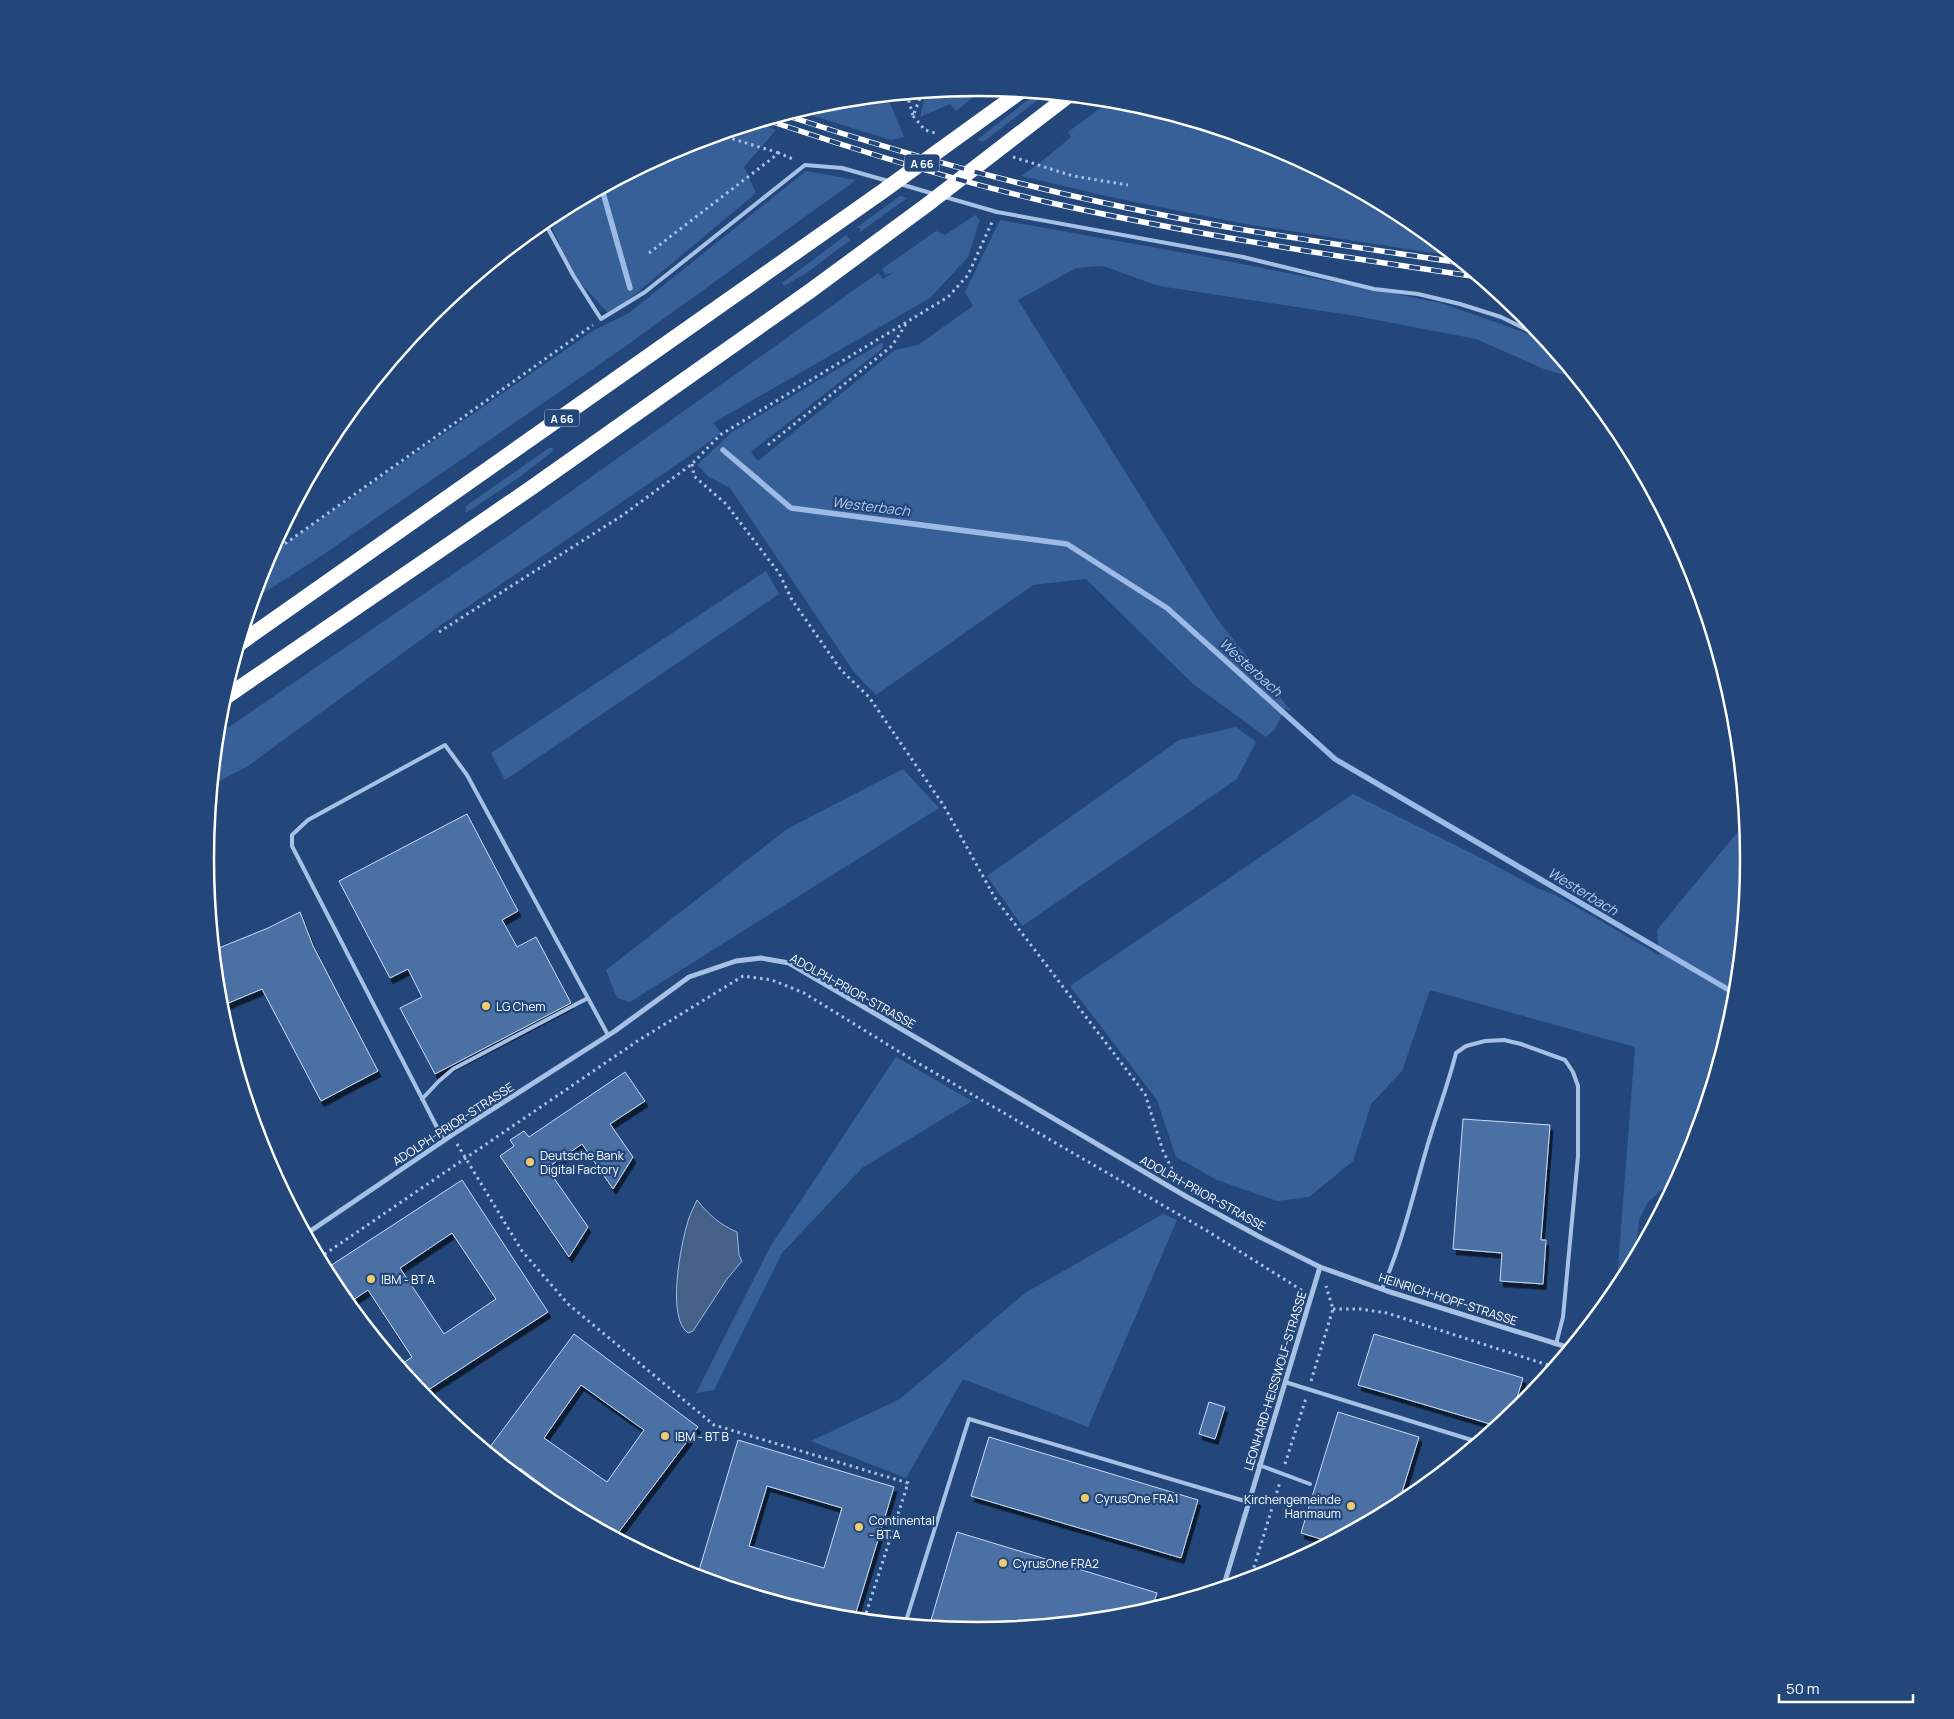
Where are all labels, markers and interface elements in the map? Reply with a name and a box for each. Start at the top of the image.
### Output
road number: A 66 [904,154,940,172]
road number: A 66 [544,409,580,426]
water label: Westerbach [831,492,912,520]
water label: Westerbach [1215,634,1287,701]
water label: Westerbach [1544,863,1622,920]
street label: ADOLPH-PRIOR-STRASSE [787,949,919,1033]
place label: LG Chem [496,998,545,1015]
marker: LG Chem [480,1000,492,1012]
street label: ADOLPH-PRIOR-STRASSE [389,1078,517,1170]
place label: Deutsche Bank Digital Factory [540,1147,625,1178]
street label: ADOLPH-PRIOR-STRASSE [1137,1151,1269,1235]
marker: Deutsche Bank Digital Factory [524,1156,536,1168]
street label: HEINRICH-HOPF-STRASSE [1377,1269,1520,1330]
place label: IBM - BT A [381,1271,435,1288]
marker: IBM - BT A [365,1273,377,1285]
street label: LEONHARD-HEISSWOLF-STRASSE [1240,1289,1310,1473]
place label: IBM - BT B [675,1428,729,1445]
marker: IBM - BT B [659,1430,671,1442]
place label: CyrusOne FRA1 [1095,1490,1179,1507]
place label: Kirchengemeinde Hanmaum [1244,1491,1341,1522]
marker: CyrusOne FRA1 [1079,1492,1091,1504]
marker: Kirchengemeinde Hanmaum [1345,1500,1357,1512]
place label: Continental - BT A [869,1512,935,1543]
marker: Continental - BT A [853,1521,865,1533]
place label: CyrusOne FRA2 [1013,1555,1099,1572]
marker: CyrusOne FRA2 [997,1557,1009,1569]
scale bar [1779,1672,1913,1704]
text: 50 m [1786,1678,1820,1699]

